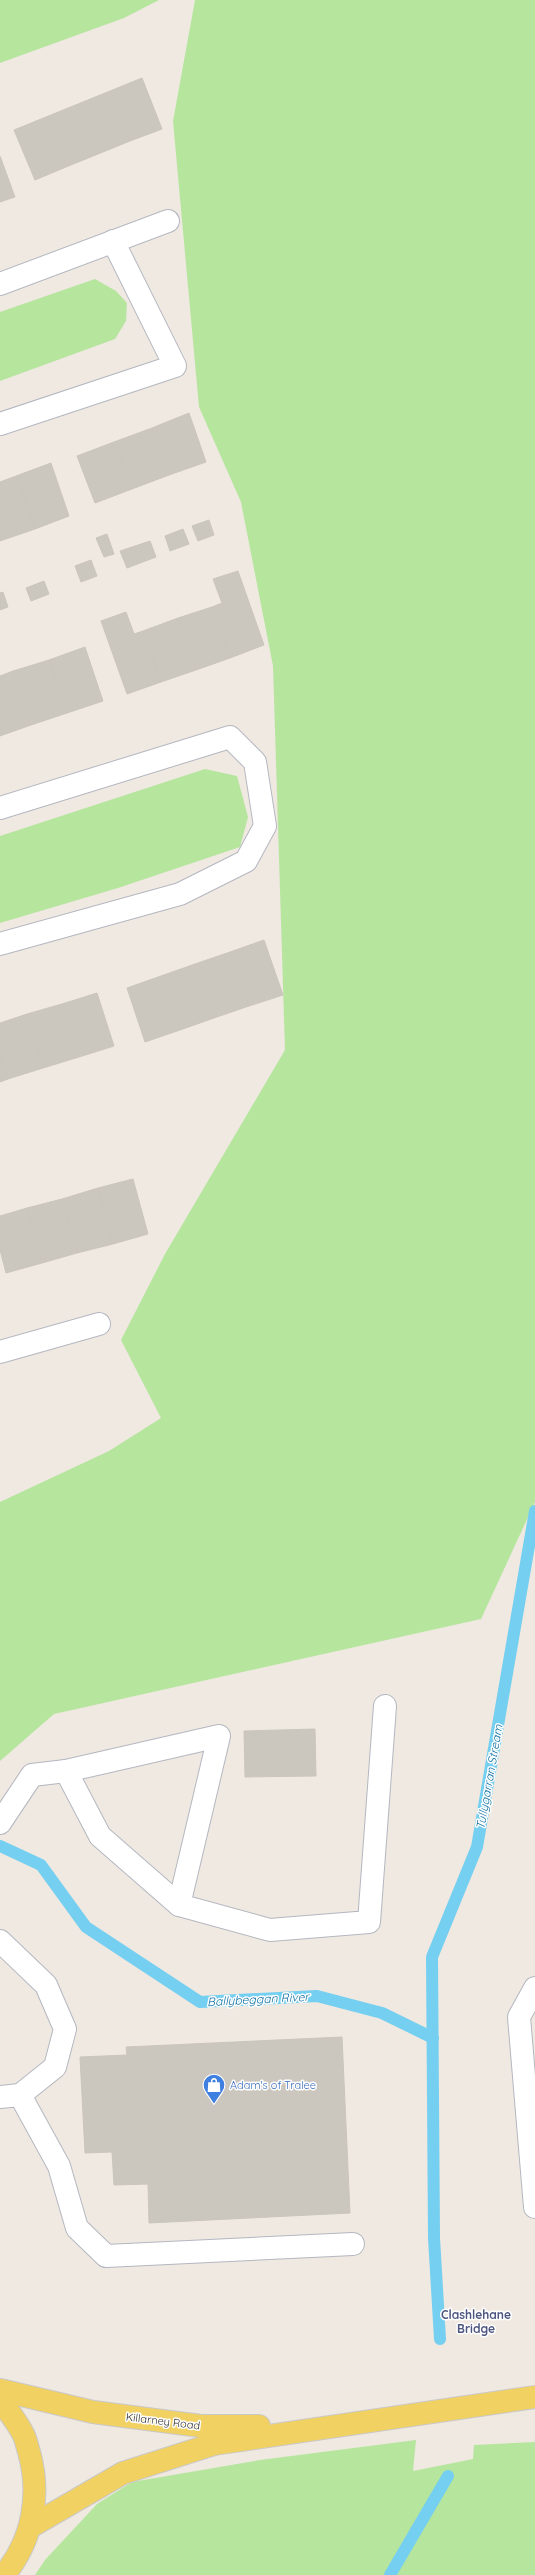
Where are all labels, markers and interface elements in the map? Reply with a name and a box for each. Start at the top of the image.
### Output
water label: Tullygarran Stream [472,1722,506,1831]
water label: Ballybeggan River [207,1989,311,2009]
shop icon: Adam's of Tralee [201,2072,227,2105]
place label: Adam's of Tralee [230,2078,316,2092]
district label: Clashlehane Bridge [441,2307,511,2336]
street label: Killarney Road [125,2409,201,2433]

